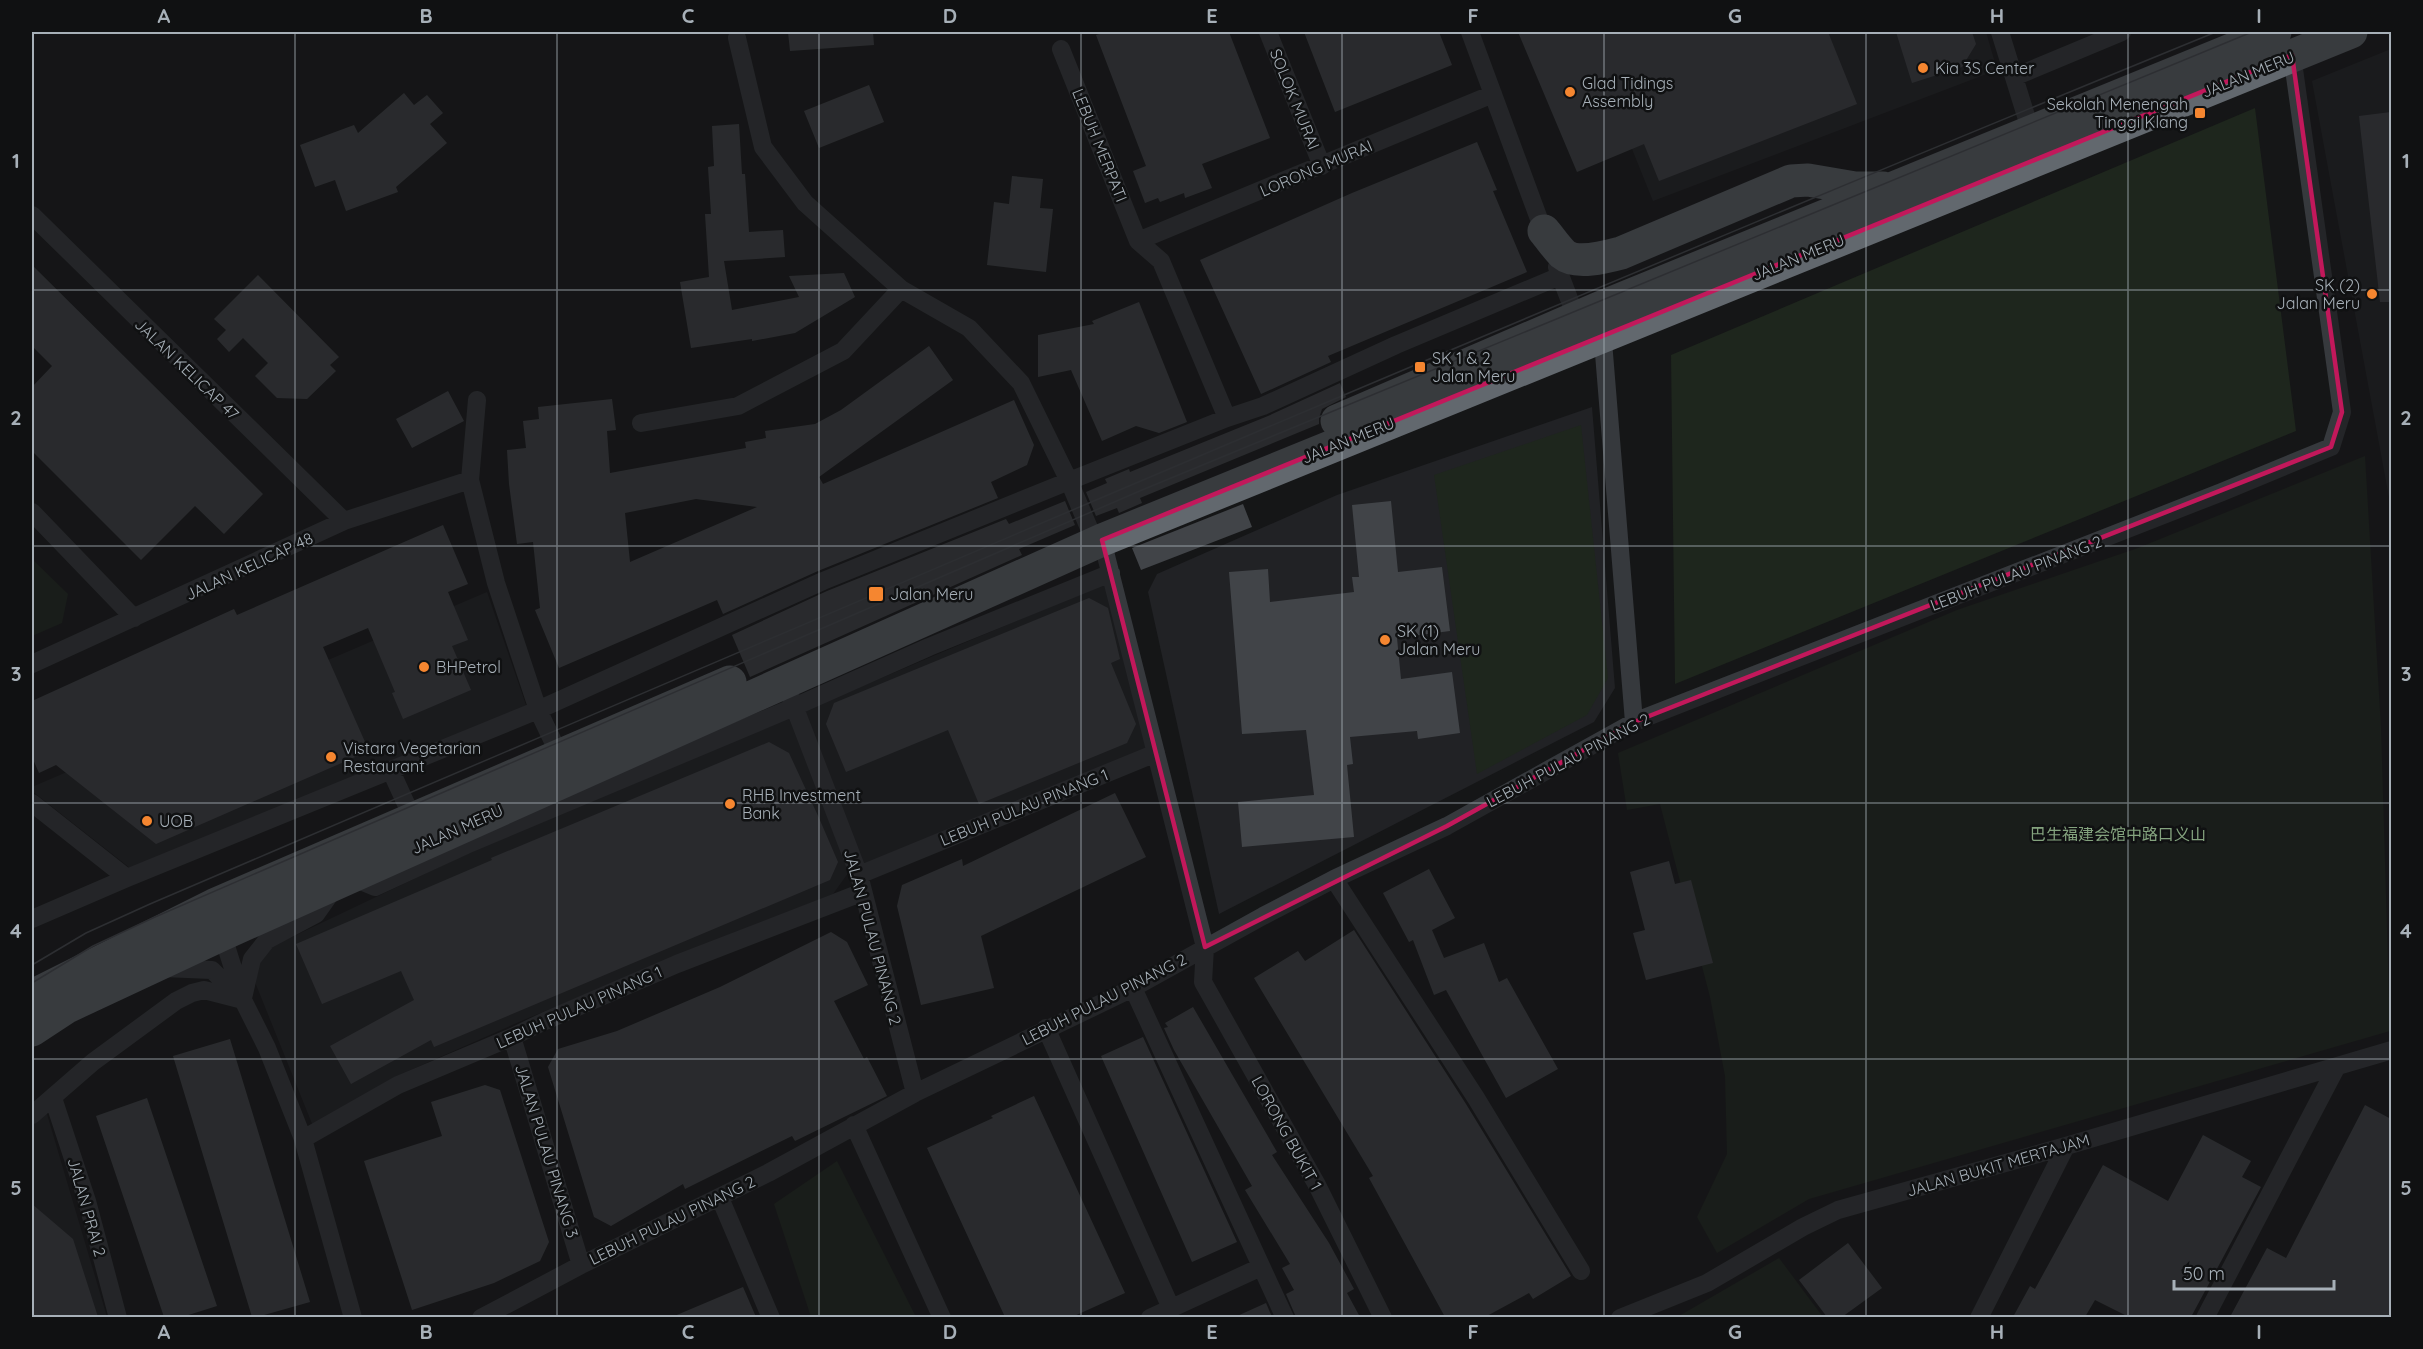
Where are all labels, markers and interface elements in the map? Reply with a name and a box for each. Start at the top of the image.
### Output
text: A [158,3,171,28]
text: B [419,3,433,28]
text: C [682,3,695,28]
text: D [943,3,957,28]
text: E [1206,3,1218,28]
text: F [1467,3,1479,28]
text: G [1728,3,1742,28]
text: H [1990,3,2004,28]
text: I [2256,3,2262,28]
street label: SOLOK MURAI [1266,46,1324,152]
street label: JALAN MERU [2199,46,2297,102]
place label: Kia 3S Center [1935,58,2034,78]
marker: Kia 3S Center [1916,61,1930,75]
place label: Glad Tidings Assembly [1582,73,1673,111]
street label: LEBUH MERPATI [1068,85,1132,205]
marker: Glad Tidings Assembly [1563,85,1577,99]
place label: Sekolah Menengah Tinggi Klang [2047,94,2188,132]
marker: Sekolah Menengah Tinggi Klang [2193,106,2207,120]
street label: LORONG MURAI [1257,135,1375,201]
text: 1 [12,148,20,173]
text: 1 [2402,148,2410,173]
street label: JALAN MERU [1749,229,1847,285]
place label: SK (2) Jalan Meru [2277,275,2360,313]
marker: SK (2) Jalan Meru [2365,287,2379,301]
street label: JALAN KELICAP 47 [131,314,243,424]
place label: SK 1 & 2 Jalan Meru [1432,348,1515,386]
marker: SK 1 & 2 Jalan Meru [1413,360,1427,374]
text: 2 [10,405,22,430]
text: 2 [2400,405,2412,430]
street label: JALAN MERU [1299,412,1397,468]
street label: JALAN KELICAP 48 [182,528,316,604]
street label: LEBUH PULAU PINANG 2 [1927,531,2105,615]
place label: Jalan Meru [890,584,973,604]
marker: Jalan Meru [867,585,885,603]
place label: SK (1) Jalan Meru [1397,621,1480,659]
marker: SK (1) Jalan Meru [1378,633,1392,647]
place label: BHPetrol [436,657,501,677]
marker: BHPetrol [417,660,431,674]
text: 3 [11,661,21,686]
text: 3 [2401,661,2411,686]
street label: LEBUH PULAU PINANG 2 [1483,708,1653,812]
place label: Vistara Vegetarian Restaurant [343,738,481,776]
marker: Vistara Vegetarian Restaurant [324,750,338,764]
street label: LEBUH PULAU PINANG 1 [937,764,1111,850]
place label: RHB Investment Bank [742,785,861,823]
marker: RHB Investment Bank [723,797,737,811]
street label: JALAN MERU [408,800,506,858]
place label: UOB [159,811,193,831]
marker: UOB [140,814,154,828]
park label: 巴生福建会馆中路口义山 [2030,824,2206,844]
street label: JALAN PULAU PINANG 2 [840,847,906,1027]
text: 4 [10,918,22,943]
text: 4 [2400,918,2412,943]
street label: LEBUH PULAU PINANG 2 [1018,949,1190,1049]
street label: LEBUH PULAU PINANG 1 [493,961,665,1053]
street label: JALAN PULAU PINANG 3 [511,1062,583,1240]
street label: LORONG BUKIT 1 [1247,1073,1327,1193]
street label: JALAN BUKIT MERTAJAM [1904,1129,2092,1201]
street label: JALAN PRAI 2 [63,1155,111,1259]
street label: LEBUH PULAU PINANG 2 [586,1171,758,1269]
text: 5 [10,1175,22,1200]
text: 5 [2400,1175,2412,1200]
scale bar [2174,1253,2334,1291]
text: 50 m [2183,1262,2225,1285]
text: A [158,1319,171,1344]
text: B [419,1319,433,1344]
text: C [682,1319,695,1344]
text: D [943,1319,957,1344]
text: E [1206,1319,1218,1344]
text: F [1467,1319,1479,1344]
text: G [1728,1319,1742,1344]
text: H [1990,1319,2004,1344]
text: I [2256,1319,2262,1344]

